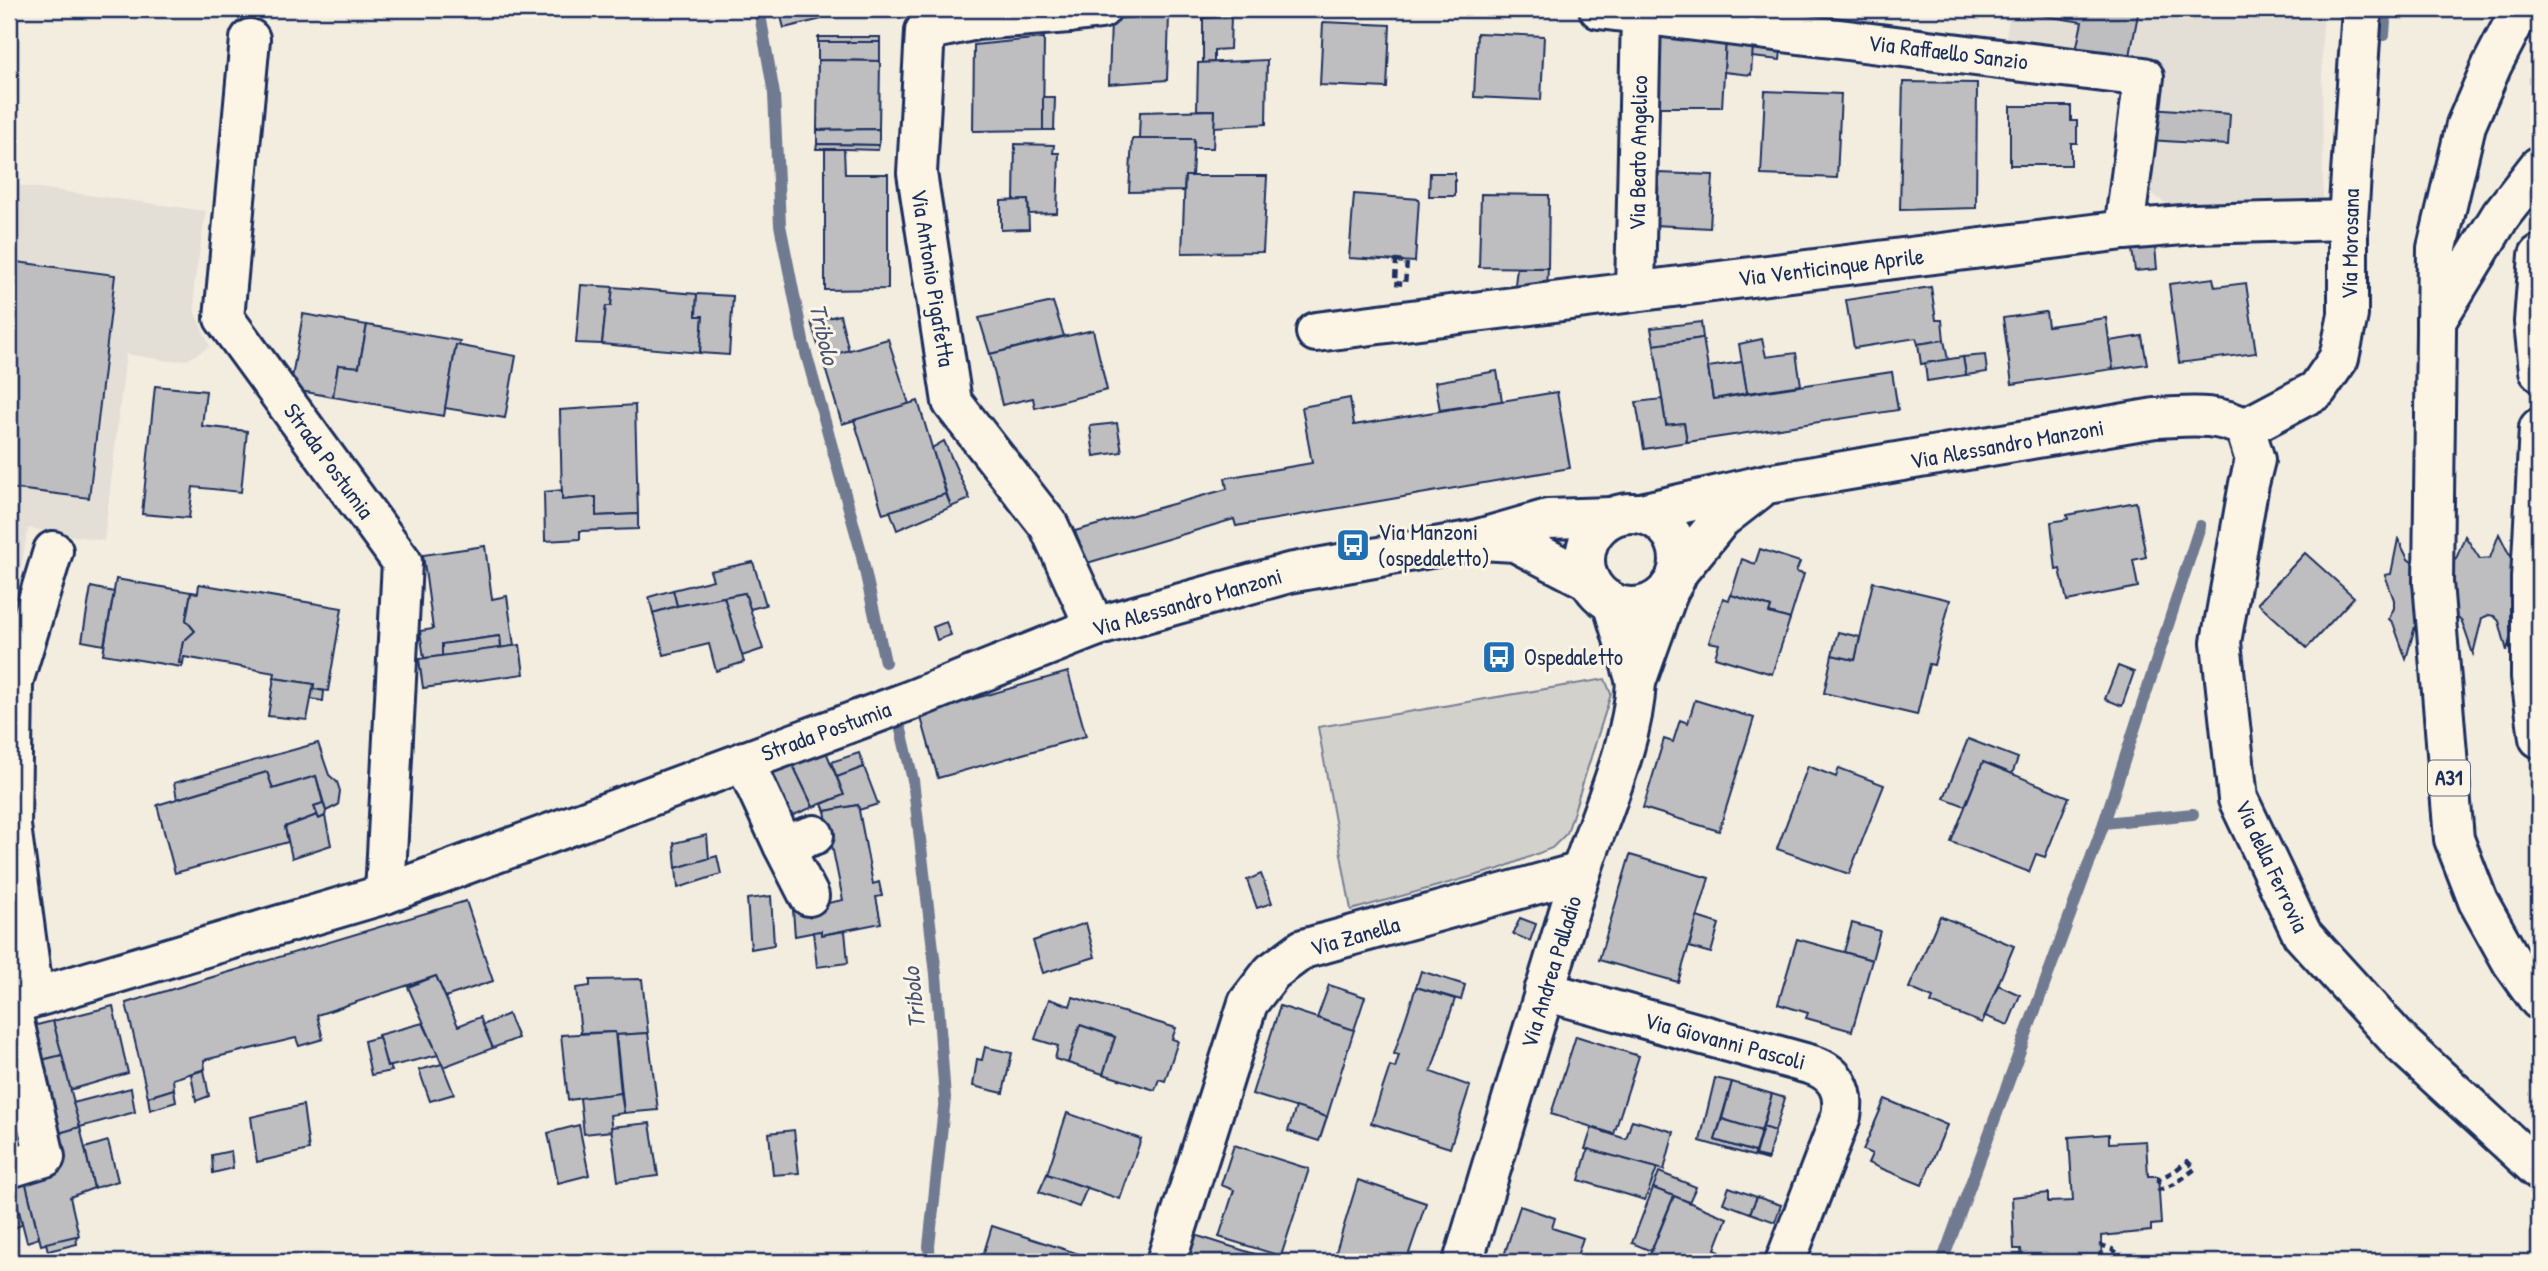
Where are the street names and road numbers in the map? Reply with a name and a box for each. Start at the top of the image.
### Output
street label: Via Raffaello Sanzio [1866,26,2030,77]
street label: Via Beato Angelico [1621,75,1654,231]
street label: Via Antonio Pigafetta [904,187,963,369]
street label: Via Morosana [2333,188,2366,300]
street label: Via Venticinque Aprile [1736,240,1926,293]
street label: Strada Postumia [277,397,382,525]
street label: Via Alessandro Manzoni [1908,411,2106,476]
street label: Via Alessandro Manzoni [1088,560,1285,643]
street label: Strada Postumia [757,693,895,768]
road number: A31 [2428,760,2470,796]
street label: Via della Ferrovia [2228,795,2317,937]
street label: Via Andrea Palladio [1513,892,1588,1052]
street label: Via Zanella [1307,908,1403,963]
street label: Via Giovanni Pascoli [1641,1004,1809,1077]

